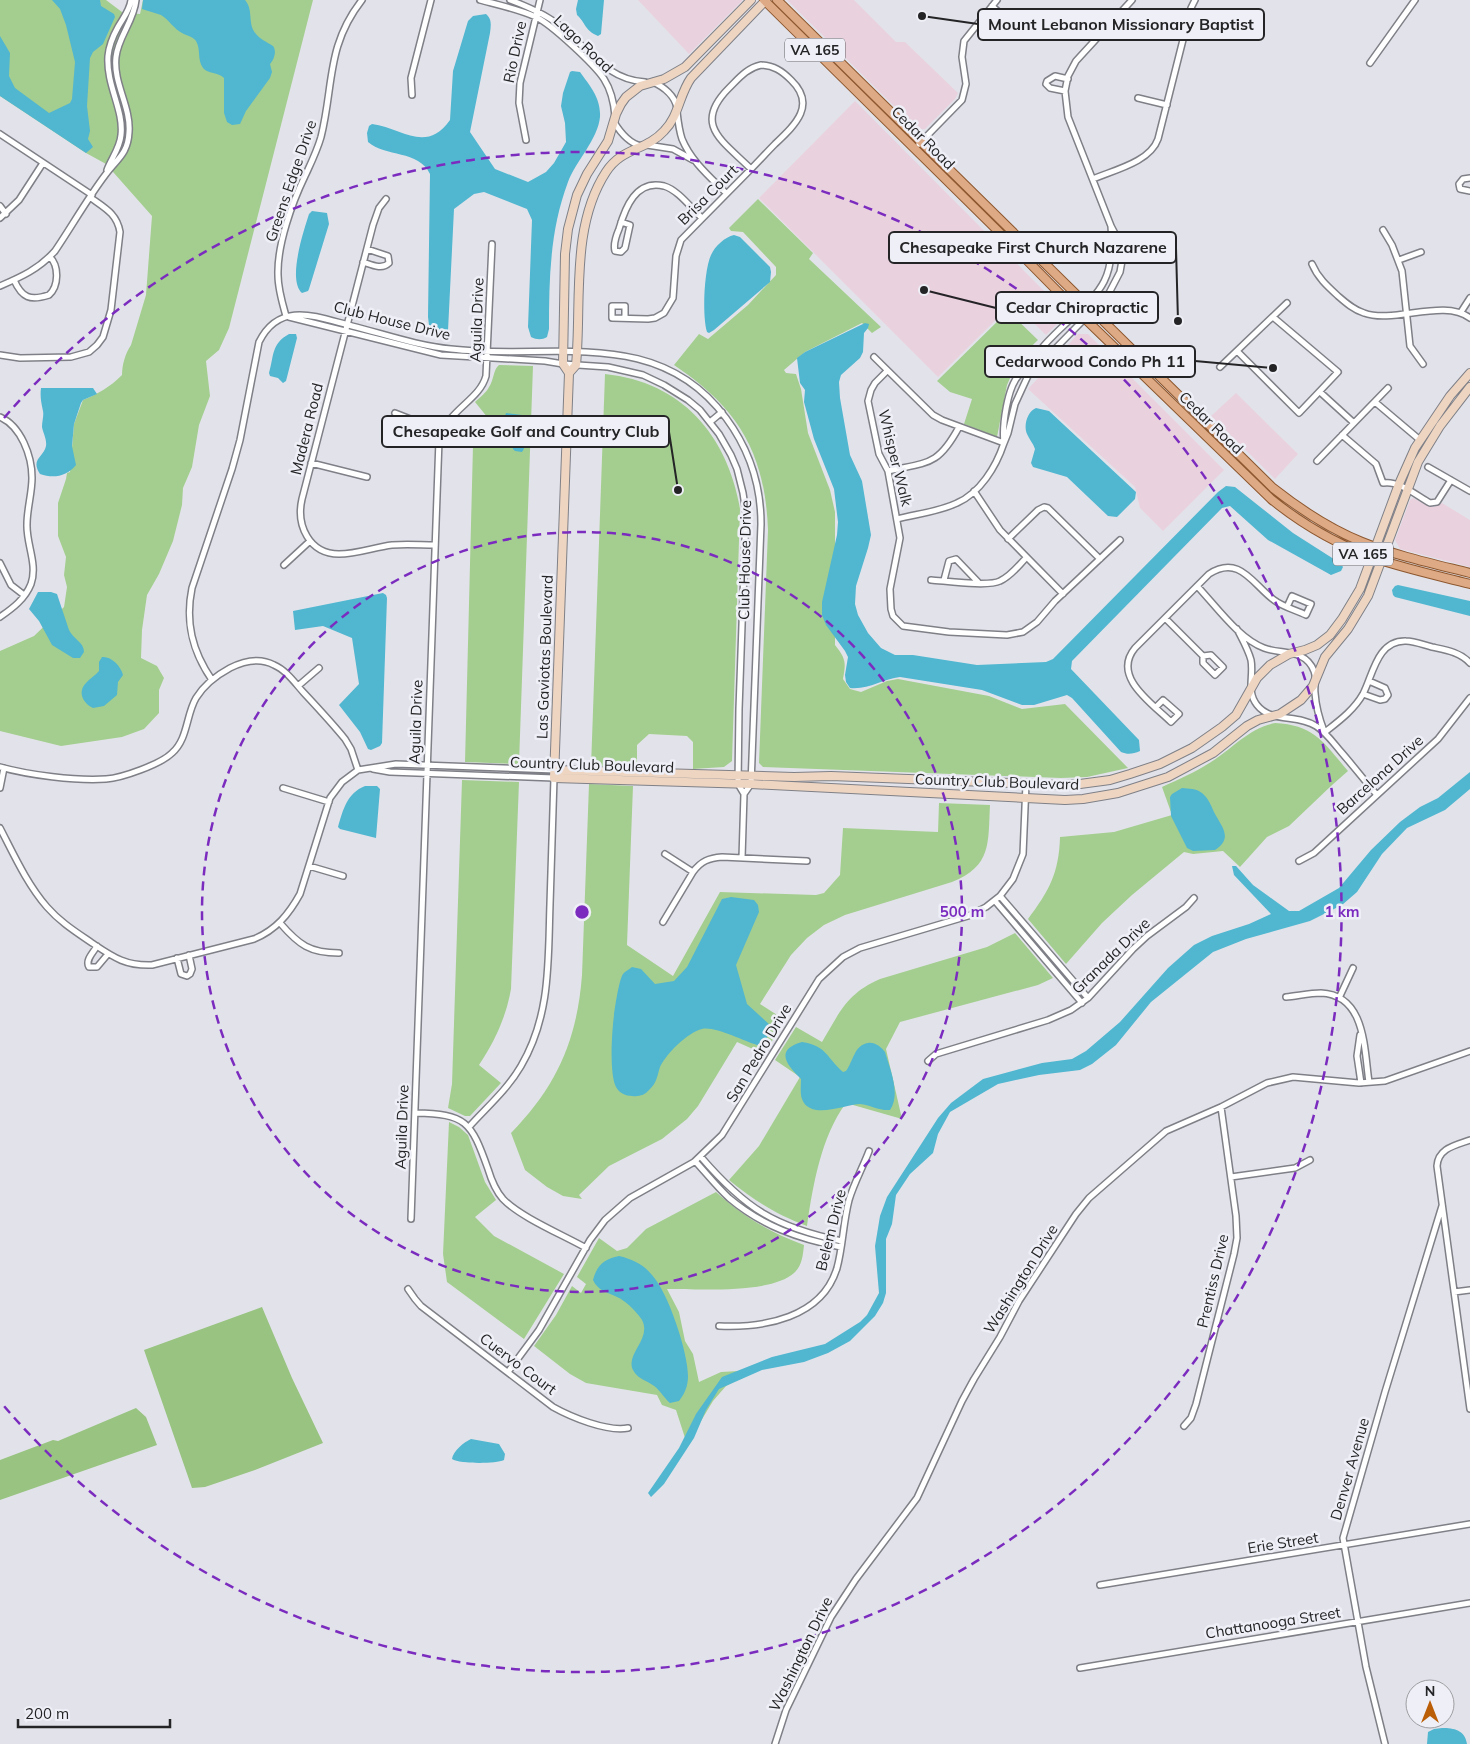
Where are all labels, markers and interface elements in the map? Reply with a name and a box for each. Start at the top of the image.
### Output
callout: Mount Lebanon Missionary Baptist [978,9,1264,40]
street label: Lago Road [550,11,617,77]
text: Mount Lebanon Missionary Baptist [988,14,1254,34]
street label: Rio Drive [499,19,530,85]
road number: VA 165 [785,38,845,62]
street label: Cedar Road [888,102,959,173]
street label: Greens Edge Drive [261,117,320,244]
street label: Brisa Court [673,160,742,229]
callout: Chesapeake First Church Nazarene [889,232,1176,263]
text: Chesapeake First Church Nazarene [899,237,1167,257]
street label: Aguila Drive [466,277,487,363]
callout: Cedar Chiropractic [996,292,1158,323]
street label: Club House Drive [332,297,453,344]
text: Cedar Chiropractic [1006,297,1148,317]
callout: Cedarwood Condo Ph 11 [985,346,1195,377]
text: Cedarwood Condo Ph 11 [995,351,1185,371]
street label: Madera Road [286,381,327,477]
street label: Cedar Road [1175,387,1247,458]
street label: Whisper Walk [874,407,917,509]
callout: Chesapeake Golf and Country Club [382,416,669,447]
text: Chesapeake Golf and Country Club [393,421,660,441]
street label: Club House Drive [734,500,755,620]
road number: VA 165 [1333,542,1393,566]
street label: Las Gaviotas Boulevard [532,575,557,739]
street label: Aguila Drive [405,679,426,765]
street label: Barcelona Drive [1332,731,1427,819]
street label: Country Club Boulevard [510,752,674,777]
street label: Country Club Boulevard [915,769,1079,794]
text: 500 m [940,902,984,921]
text: 1 km [1325,902,1359,921]
centre of rings [573,903,591,921]
street label: Granada Drive [1068,914,1154,998]
street label: San Pedro Drive [722,1000,795,1106]
street label: Aguila Drive [391,1084,412,1170]
street label: Belem Drive [811,1187,850,1273]
street label: Washington Drive [979,1221,1062,1337]
street label: Prentiss Drive [1192,1232,1233,1330]
street label: Cuervo Court [476,1329,560,1399]
street label: Denver Avenue [1326,1415,1373,1522]
street label: Erie Street [1246,1528,1320,1557]
street label: Washington Drive [765,1593,837,1714]
street label: Chattanooga Street [1204,1602,1342,1643]
north arrow [1405,1679,1455,1729]
text: N [1425,1682,1435,1700]
scale bar [18,1696,170,1728]
text: 200 m [25,1704,69,1723]

